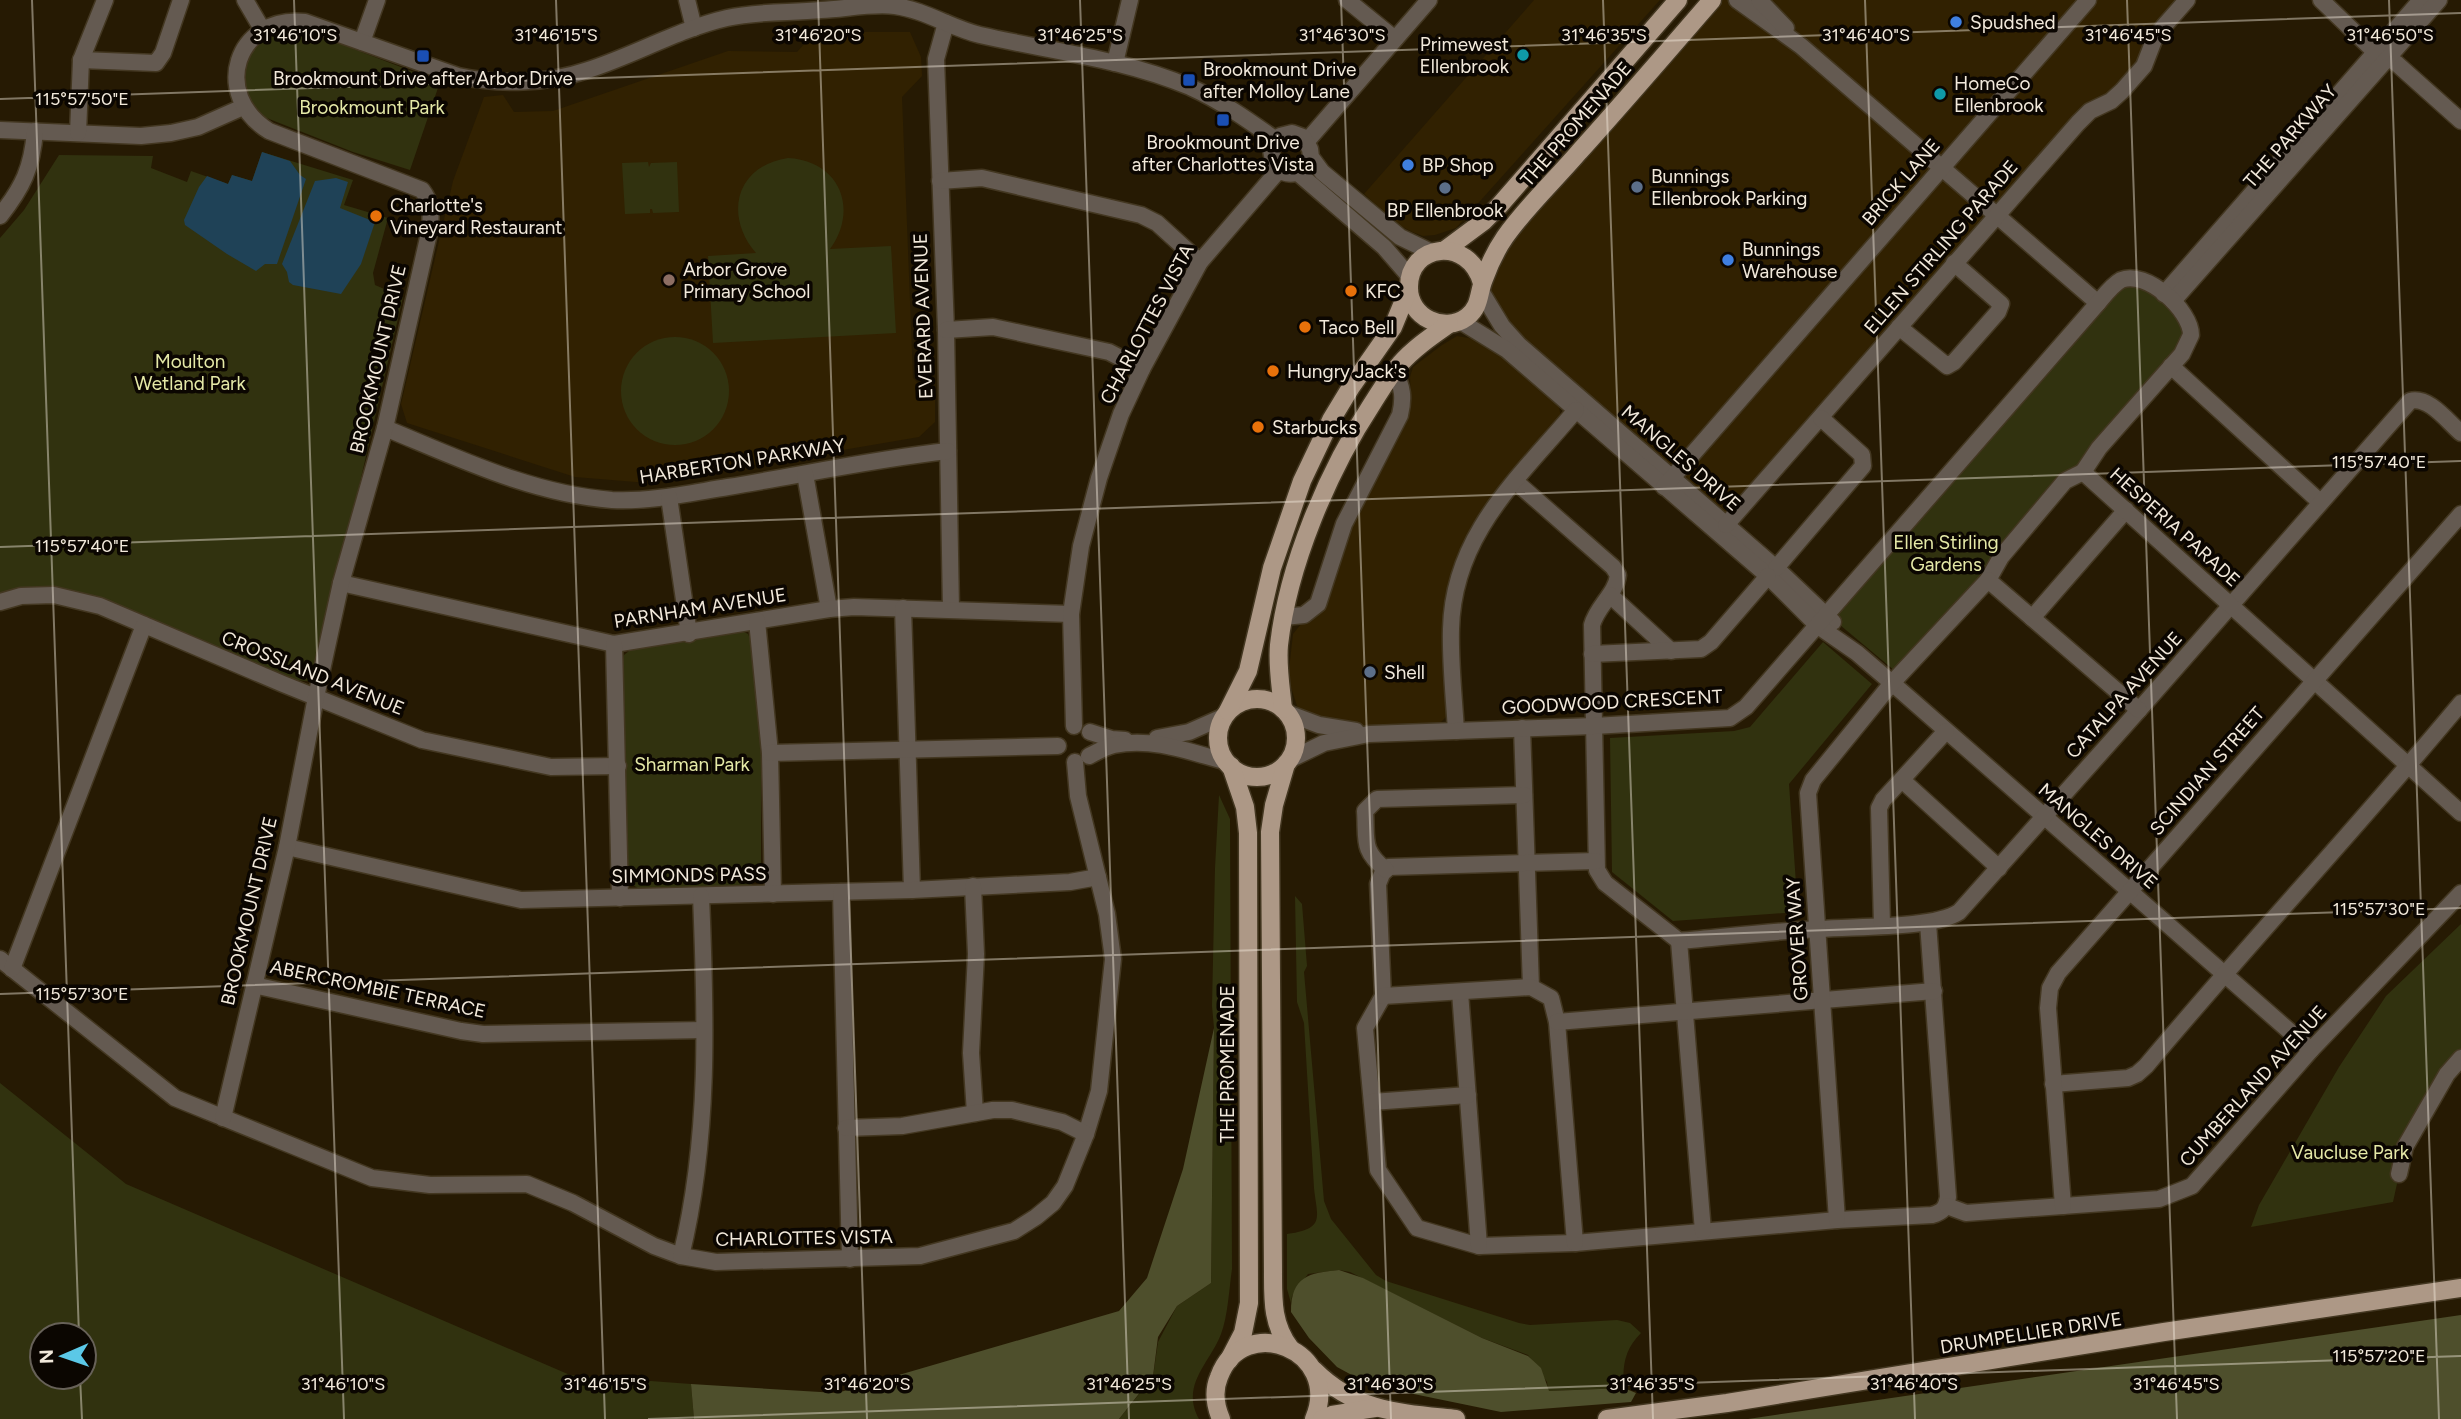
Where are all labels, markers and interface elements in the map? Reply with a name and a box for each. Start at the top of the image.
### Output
place label: Spudshed [1970,11,2056,34]
marker: Spudshed [1948,14,1964,30]
text: 31°46'10"S [253,24,337,46]
text: 31°46'15"S [514,24,598,46]
text: 31°46'20"S [774,24,862,46]
text: 31°46'25"S [1037,24,1123,46]
text: 31°46'30"S [1299,24,1385,46]
text: 31°46'35"S [1561,24,1647,46]
text: 31°46'40"S [1822,24,1910,46]
text: 31°46'45"S [2084,24,2172,46]
text: 31°46'50"S [2346,24,2434,46]
place label: Primewest Ellenbrook [1420,33,1510,78]
marker: Primewest Ellenbrook [1515,47,1531,63]
marker: Brookmount Drive after Arbor Drive [415,48,431,64]
street label: THE PROMENADE [1516,57,1636,191]
place label: Brookmount Drive after Molloy Lane [1203,58,1357,103]
place label: Brookmount Drive after Arbor Drive [273,67,573,90]
marker: Brookmount Drive after Molloy Lane [1181,72,1197,88]
place label: HomeCo Ellenbrook [1954,72,2044,117]
street label: THE PARKWAY [2239,79,2342,193]
marker: HomeCo Ellenbrook [1932,86,1948,102]
text: 115°57'50"E [35,88,129,110]
park label: Brookmount Park [299,96,446,119]
marker: Brookmount Drive after Charlottes Vista [1215,112,1231,128]
place label: Brookmount Drive after Charlottes Vista [1132,131,1314,176]
street label: BRICK LANE [1857,134,1945,230]
place label: BP Shop [1422,154,1494,177]
street label: ELLEN STIRLING PARADE [1859,155,2023,339]
marker: BP Shop [1400,157,1416,173]
place label: Bunnings Ellenbrook Parking [1651,165,1807,210]
marker: Bunnings Ellenbrook Parking [1629,179,1645,195]
marker: BP Ellenbrook [1437,180,1453,196]
place label: Charlotte's Vineyard Restaurant [390,194,562,239]
place label: BP Ellenbrook [1387,199,1504,222]
marker: Charlotte's Vineyard Restaurant [368,208,384,224]
street label: EVERARD AVENUE [909,233,937,399]
place label: Bunnings Warehouse [1742,238,1837,283]
street label: CHARLOTTES VISTA [1095,240,1199,408]
marker: Bunnings Warehouse [1720,252,1736,268]
place label: Arbor Grove Primary School [683,258,811,303]
street label: BROOKMOUNT DRIVE [345,262,411,456]
marker: Arbor Grove Primary School [661,272,677,288]
place label: KFC [1365,280,1401,303]
marker: KFC [1343,283,1359,299]
place label: Taco Bell [1319,316,1394,339]
marker: Taco Bell [1297,319,1313,335]
park label: Moulton Wetland Park [134,350,247,395]
place label: Hungry Jack's [1287,360,1407,383]
marker: Hungry Jack's [1265,363,1281,379]
street label: MANGLES DRIVE [1617,400,1745,516]
place label: Starbucks [1272,416,1357,439]
marker: Starbucks [1250,419,1266,435]
street label: HARBERTON PARKWAY [638,433,847,489]
text: 115°57'40"E [2332,451,2426,473]
street label: HESPERIA PARADE [2105,463,2245,591]
park label: Ellen Stirling Gardens [1893,531,1999,576]
text: 115°57'40"E [35,535,129,557]
street label: PARNHAM AVENUE [612,583,788,633]
street label: CROSSLAND AVENUE [218,626,408,720]
street label: CATALPA AVENUE [2061,627,2187,763]
place label: Shell [1384,661,1425,684]
marker: Shell [1362,664,1378,680]
street label: GOODWOOD CRESCENT [1501,685,1723,719]
street label: SCINDIAN STREET [2145,702,2269,840]
park label: Sharman Park [634,753,751,776]
street label: MANGLES DRIVE [2034,778,2162,894]
street label: BROOKMOUNT DRIVE [216,814,282,1008]
street label: SIMMONDS PASS [611,862,767,888]
street label: GROVER WAY [1781,876,1813,1001]
text: 115°57'30"E [2332,898,2426,920]
street label: ABERCROMBIE TERRACE [268,955,488,1023]
text: 115°57'30"E [35,983,129,1005]
street label: THE PROMENADE [1216,985,1239,1143]
street label: CUMBERLAND AVENUE [2175,1001,2331,1171]
park label: Vaucluse Park [2291,1141,2410,1164]
street label: CHARLOTTES VISTA [715,1225,893,1251]
street label: DRUMPELLIER DRIVE [1938,1307,2124,1359]
north arrow [28,1321,98,1391]
text: 115°57'20"E [2332,1345,2426,1367]
text: N [35,1349,58,1364]
text: 31°46'10"S [301,1373,385,1395]
text: 31°46'15"S [563,1373,647,1395]
text: 31°46'20"S [823,1373,911,1395]
text: 31°46'25"S [1086,1373,1172,1395]
text: 31°46'30"S [1347,1373,1433,1395]
text: 31°46'35"S [1609,1373,1695,1395]
text: 31°46'40"S [1870,1373,1958,1395]
text: 31°46'45"S [2132,1373,2220,1395]

